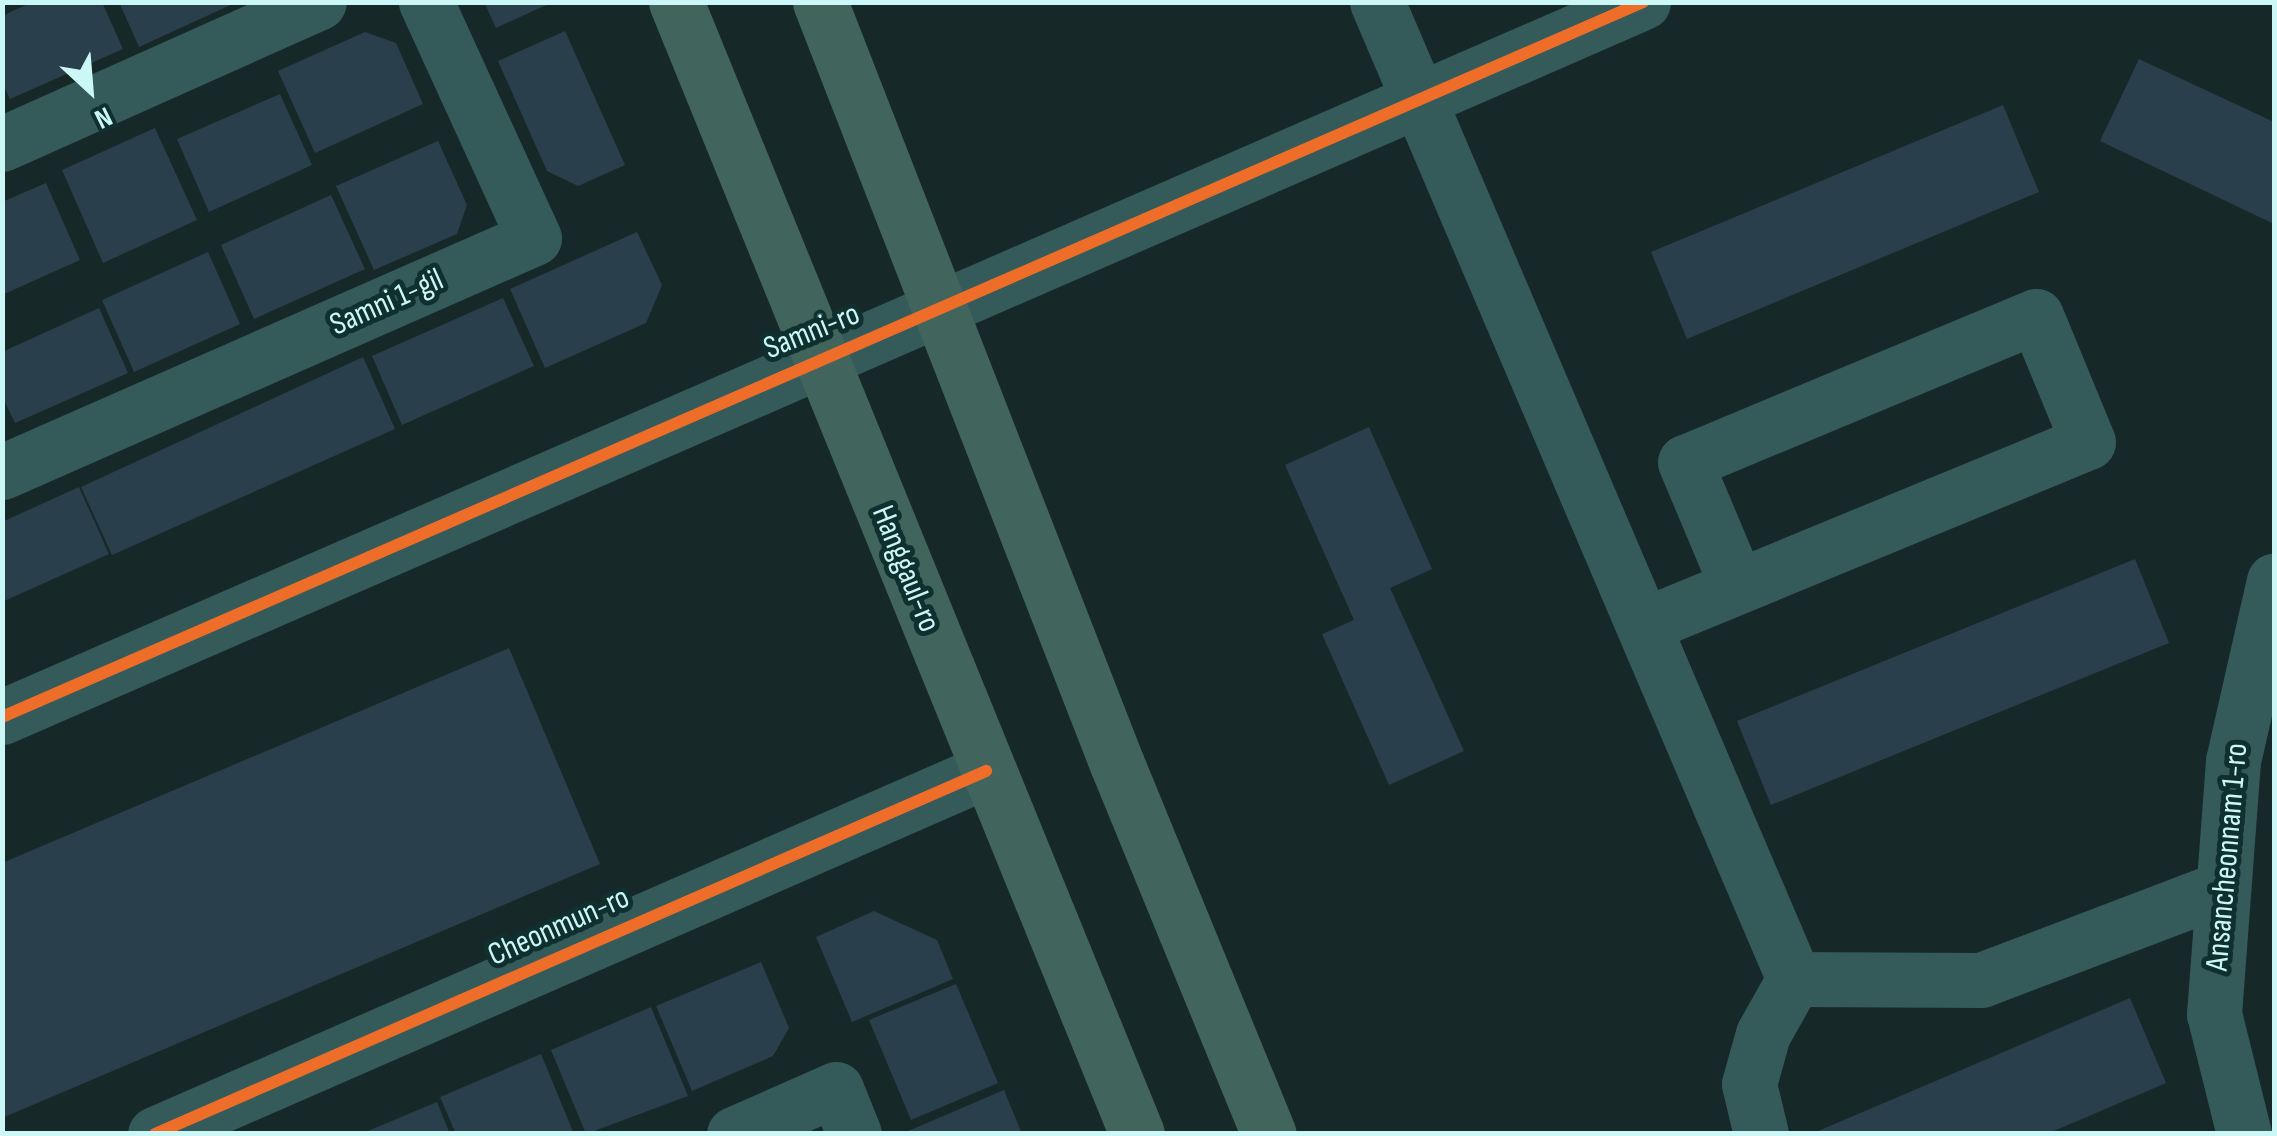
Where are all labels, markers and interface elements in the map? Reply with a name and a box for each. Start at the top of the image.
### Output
north arrow [40,40,140,140]
text: N [89,99,117,136]
street label: Samni 1-gil [325,261,449,345]
street label: Samni-ro [758,295,866,369]
street label: Hanggaul-ro [862,500,948,638]
street label: Ansancheonnam 1-ro [2199,742,2257,972]
street label: Cheonmun-ro [482,879,636,975]

